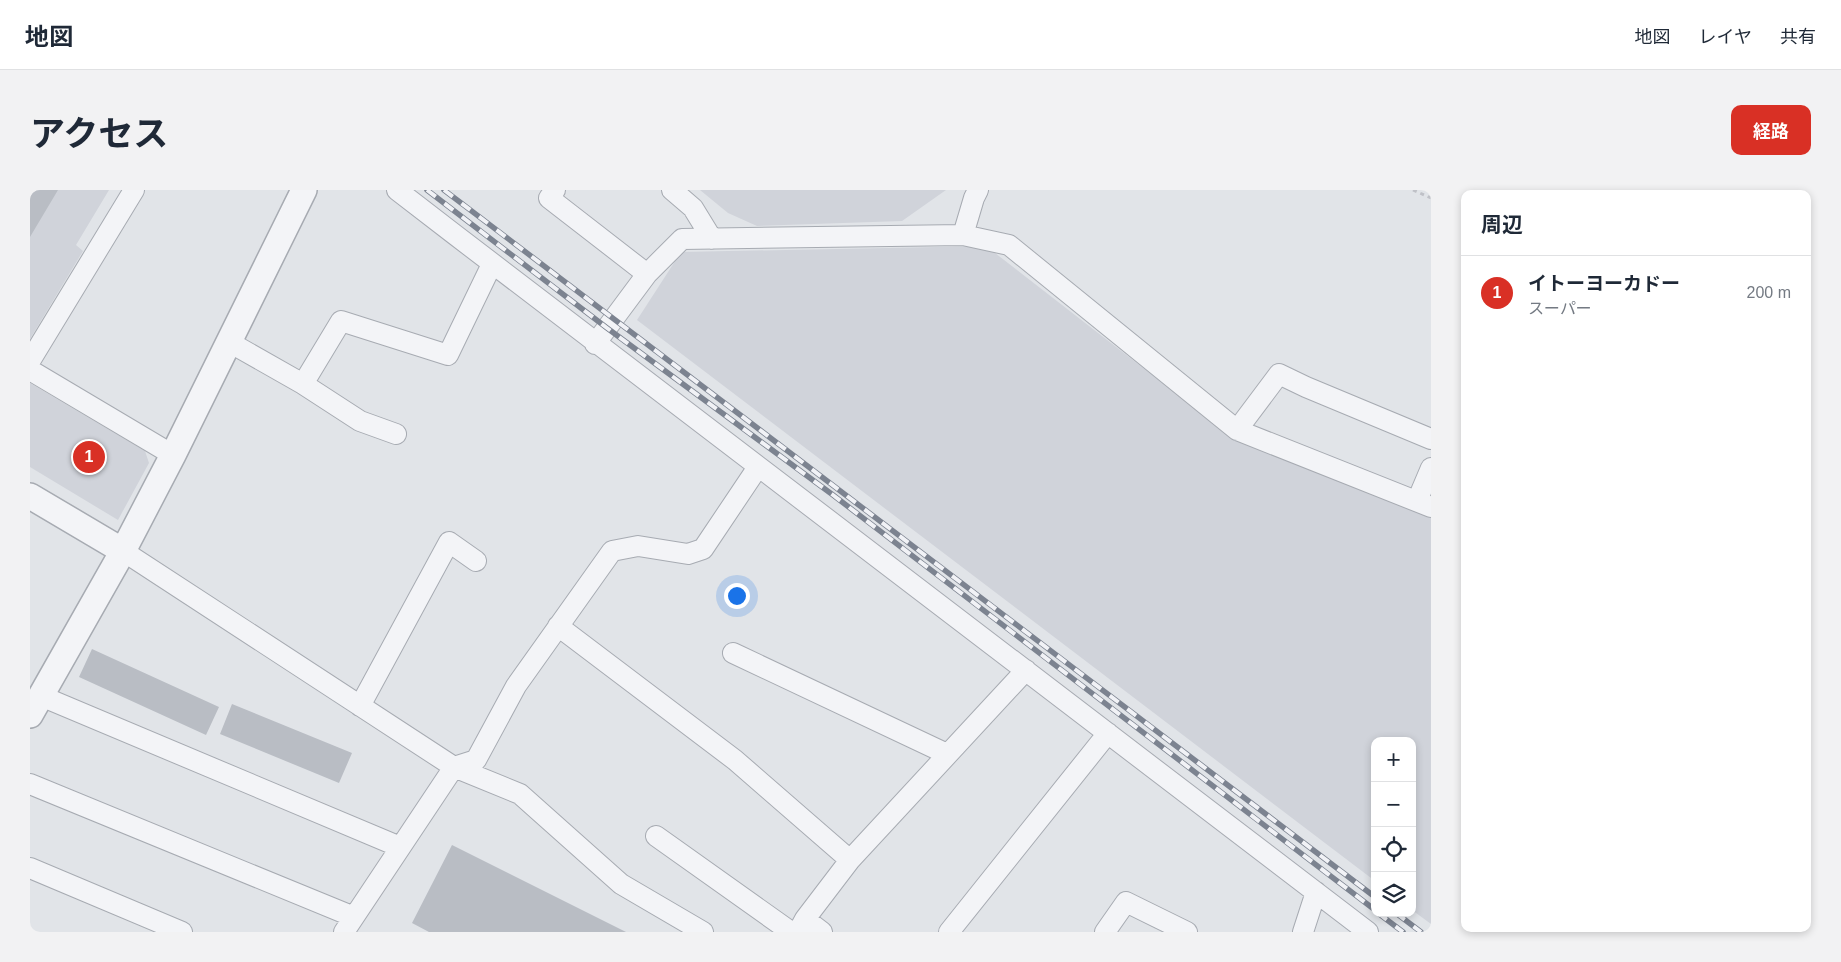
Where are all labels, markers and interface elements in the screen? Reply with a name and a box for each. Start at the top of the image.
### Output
text: 地図 [25,23,73,50]
text: 地図 [1635,27,1671,47]
text: レイヤ [1699,27,1752,47]
text: 共有 [1780,27,1816,47]
button: 経路 [1731,105,1811,155]
text: アクセス [30,114,168,153]
text: 周辺 [1481,213,1523,236]
text: イトーヨーカドー [1528,273,1680,294]
text: 1 [1493,284,1501,301]
text: 200 m [1747,284,1791,301]
text: スーパー [1528,300,1592,317]
pin: 1 [73,438,105,476]
your location [724,583,750,609]
map controls [1371,737,1416,917]
button: + [1371,737,1416,782]
button: − [1371,782,1416,827]
button: locate [1371,827,1416,872]
button: layers [1371,872,1416,917]

